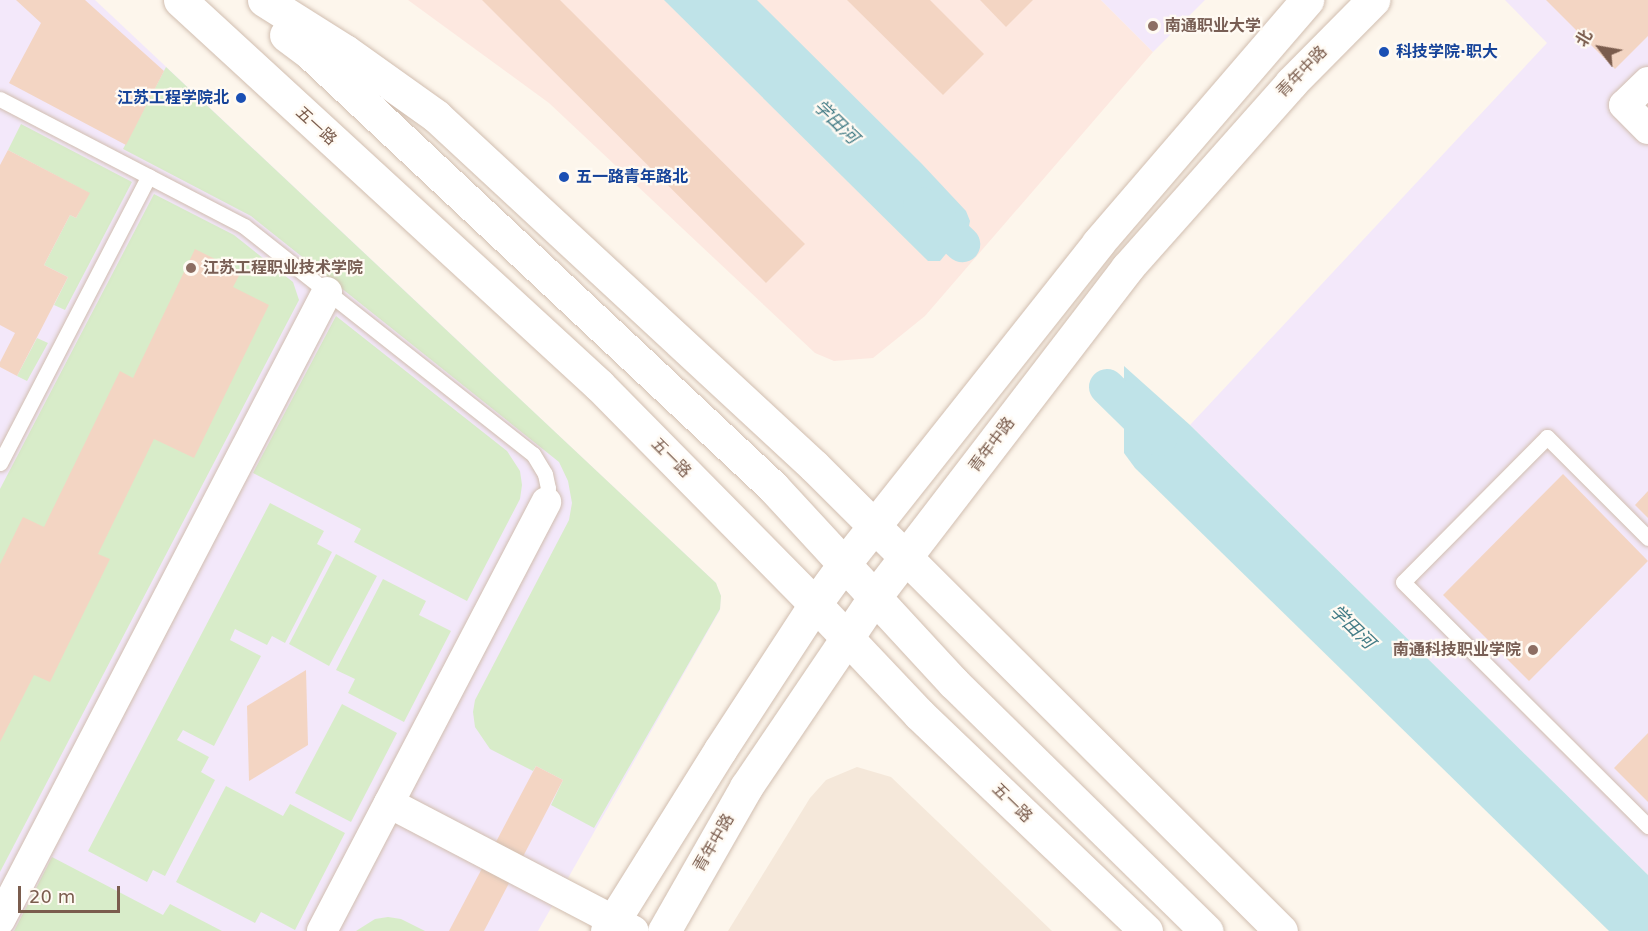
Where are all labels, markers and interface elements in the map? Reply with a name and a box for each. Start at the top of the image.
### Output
place label: 南通职业大学 [1165,16,1261,36]
north arrow [1570,18,1630,78]
marker: 南通职业大学 [1146,19,1160,33]
text: 北 [1572,27,1596,50]
street label: 青年中路 [1273,42,1331,102]
place label: 科技学院·职大 [1396,42,1498,62]
marker: 科技学院·职大 [1377,45,1391,59]
place label: 江苏工程学院北 [117,88,229,108]
marker: 江苏工程学院北 [234,91,248,105]
water label: 学田河 [809,95,863,149]
street label: 五一路 [292,103,340,149]
place label: 五一路青年路北 [576,167,688,187]
marker: 五一路青年路北 [557,170,571,184]
place label: 江苏工程职业技术学院 [203,258,363,278]
marker: 江苏工程职业技术学院 [184,261,198,275]
street label: 青年中路 [965,414,1019,476]
street label: 五一路 [647,434,695,482]
water label: 学田河 [1325,600,1379,654]
place label: 南通科技职业学院 [1393,640,1521,660]
marker: 南通科技职业学院 [1526,643,1540,657]
street label: 五一路 [988,779,1036,827]
street label: 青年中路 [690,810,738,876]
scale bar [21,874,123,912]
text: 20 m [29,886,75,907]

